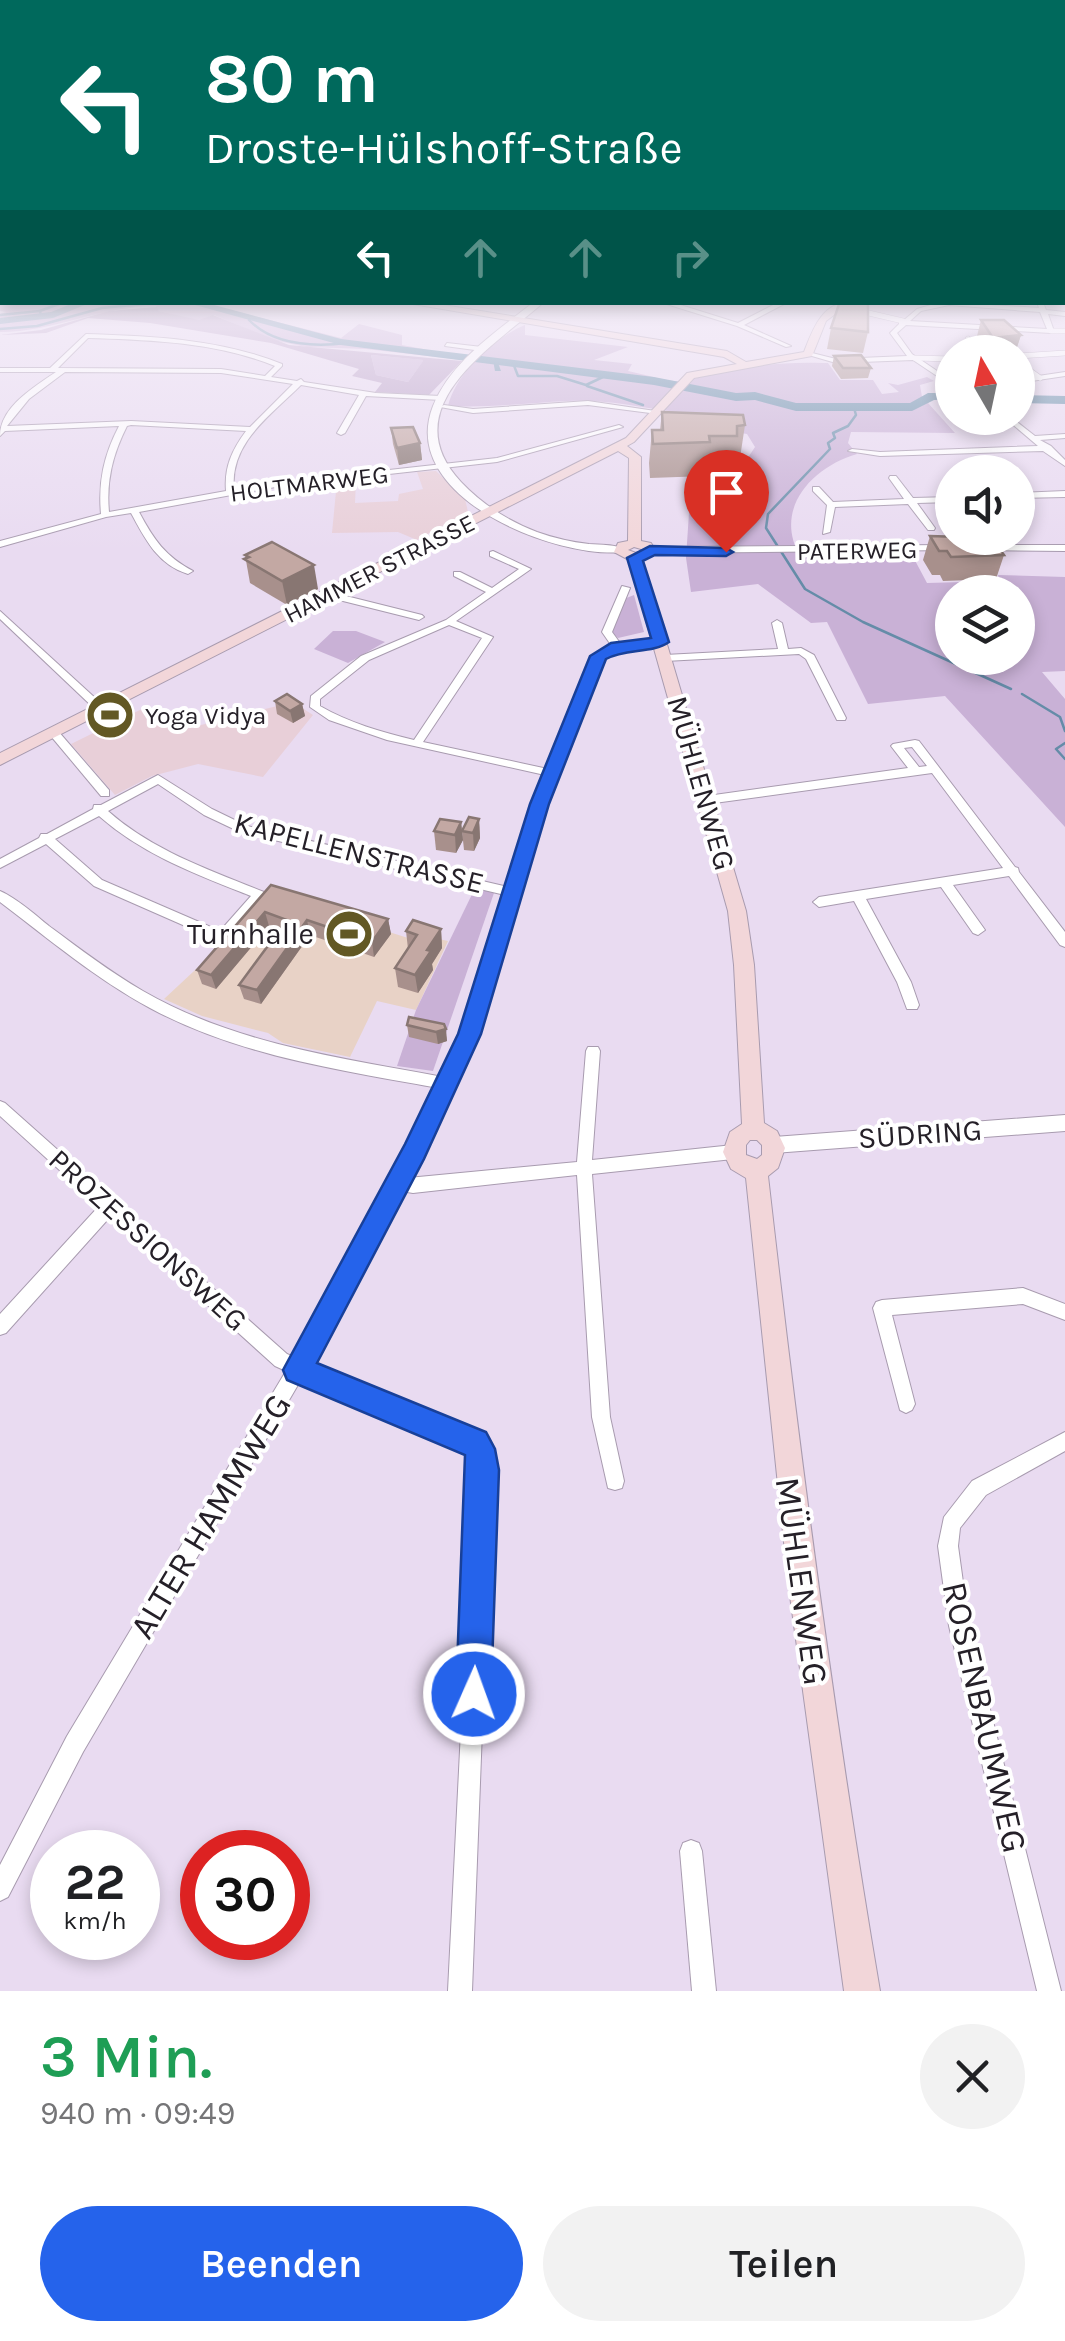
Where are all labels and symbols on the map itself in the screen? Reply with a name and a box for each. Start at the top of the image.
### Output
north arrow [935,335,1035,435]
pin [684,450,769,553]
street label: HOLTMARWEG [228,459,390,508]
street label: HAMMER STRASSE [279,508,480,629]
street label: PATERWEG [796,535,918,566]
sports icon: Yoga Vidya [84,689,136,741]
street label: MÜHLENWEG [659,692,743,874]
place label: Yoga Vidya [145,701,266,730]
street label: KAPELLENSTRASSE [230,805,488,901]
sports icon: Turnhalle [323,908,375,960]
place label: Turnhalle [187,916,314,952]
street label: SÜDRING [857,1112,983,1156]
street label: PROZESSIONSWEG [41,1141,255,1339]
street label: ALTER HAMMWEG [121,1387,300,1646]
street label: MÜHLENWEG [767,1475,836,1688]
street label: ROSENBAUMWEG [933,1578,1036,1857]
position arrow [422,1642,526,1746]
speed limit sign: 30 [180,1830,310,1960]

